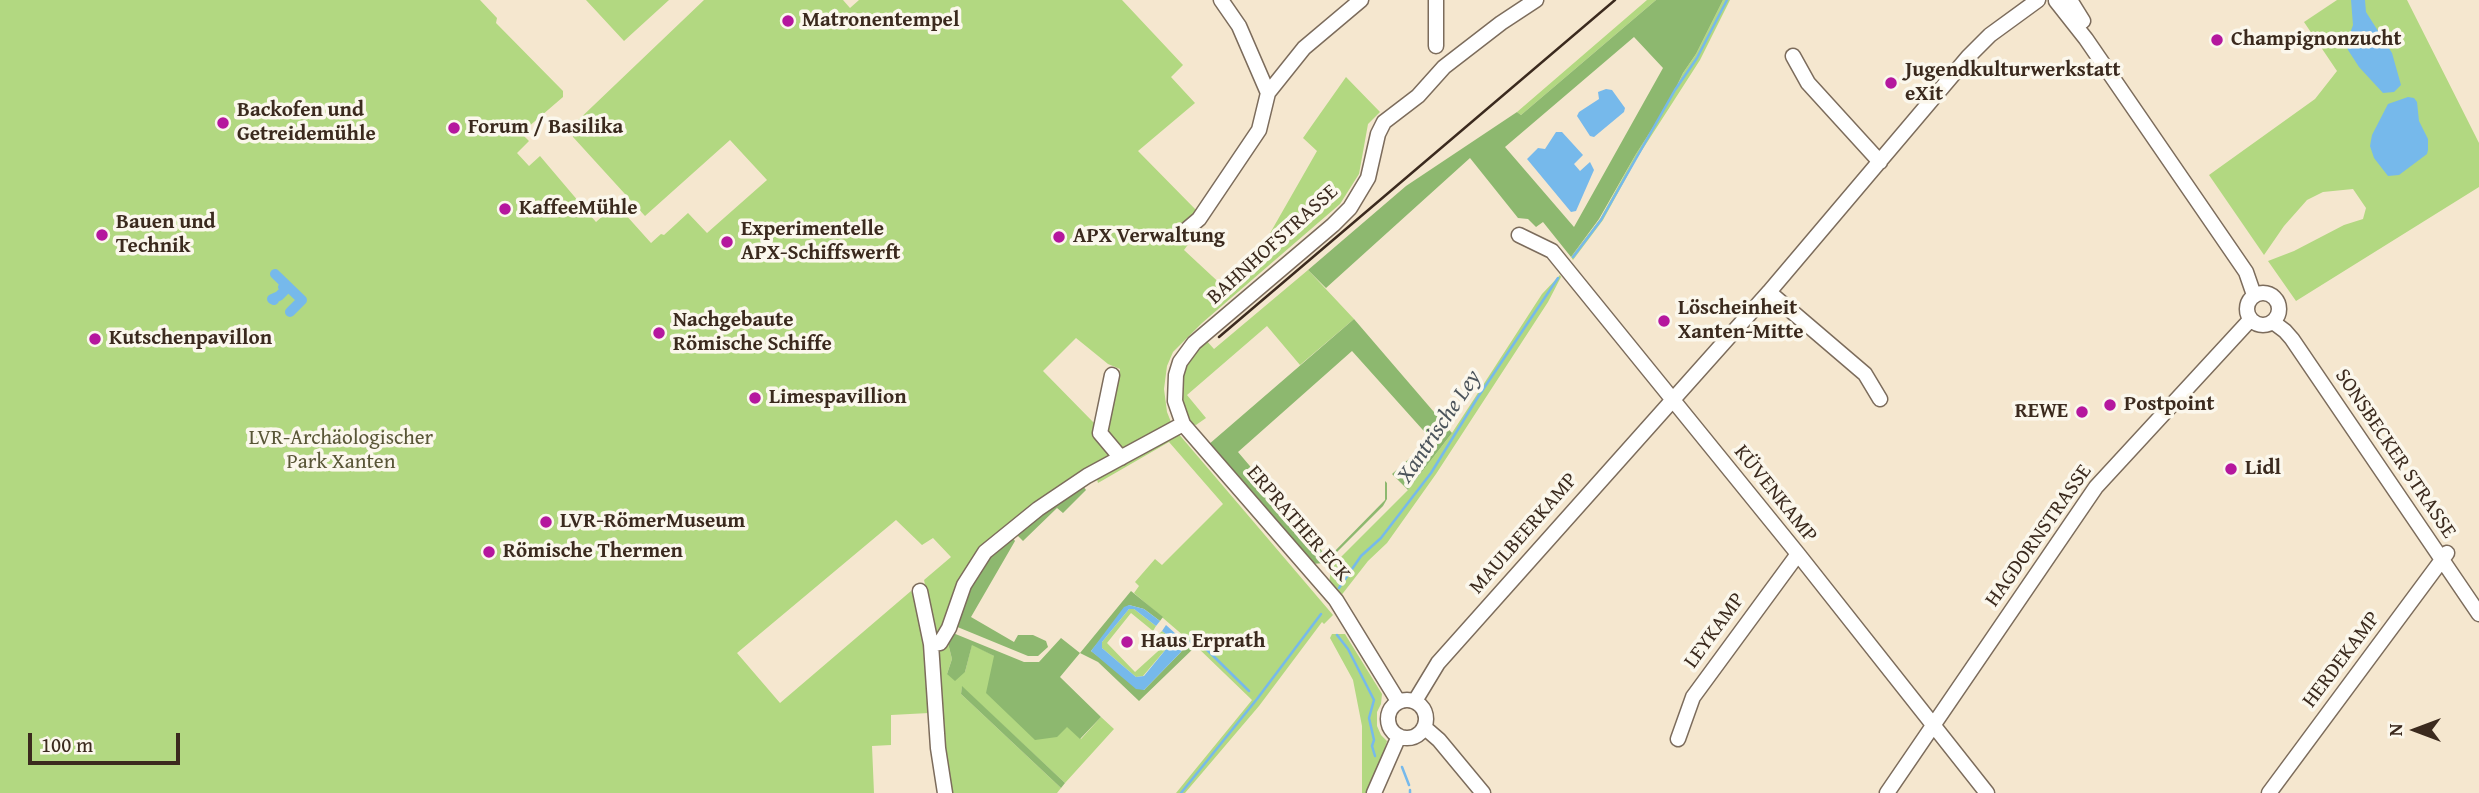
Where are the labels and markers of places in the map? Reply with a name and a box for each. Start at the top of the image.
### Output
place label: Matronentempel [802,8,959,34]
marker: Matronentempel [780,13,796,29]
place label: Champignonzucht [2231,27,2401,53]
marker: Champignonzucht [2209,32,2225,48]
place label: Jugendkulturwerkstatt eXit [1905,58,2120,108]
marker: Jugendkulturwerkstatt eXit [1883,75,1899,91]
place label: Backofen und Getreidemühle [237,98,376,148]
marker: Backofen und Getreidemühle [215,115,231,131]
place label: Forum / Basilika [468,115,623,141]
marker: Forum / Basilika [446,120,462,136]
place label: KaffeeMühle [519,196,638,222]
marker: KaffeeMühle [497,201,513,217]
place label: Bauen und Technik [116,210,216,260]
place label: Experimentelle APX-Schiffswerft [741,217,901,267]
place label: APX Verwaltung [1073,224,1225,250]
marker: Bauen und Technik [94,227,110,243]
marker: APX Verwaltung [1051,229,1067,245]
marker: Experimentelle APX-Schiffswerft [719,234,735,250]
place label: Löscheinheit Xanten-Mitte [1678,296,1804,346]
place label: Nachgebaute Römische Schiffe [673,308,832,358]
marker: Löscheinheit Xanten-Mitte [1656,313,1672,329]
marker: Nachgebaute Römische Schiffe [651,325,667,341]
place label: Kutschenpavillon [109,326,272,352]
marker: Kutschenpavillon [87,331,103,347]
place label: Limespavillion [769,385,907,411]
marker: Limespavillion [747,390,763,406]
place label: Postpoint [2124,392,2214,418]
marker: Postpoint [2102,397,2118,413]
place label: REWE [2015,399,2068,425]
marker: REWE [2074,404,2090,420]
place label: Lidl [2245,456,2281,482]
marker: Lidl [2223,461,2239,477]
place label: LVR-RömerMuseum [560,509,745,535]
marker: LVR-RömerMuseum [538,514,554,530]
place label: Römische Thermen [503,539,683,565]
marker: Römische Thermen [481,544,497,560]
place label: Haus Erprath [1141,629,1265,655]
marker: Haus Erprath [1119,634,1135,650]

